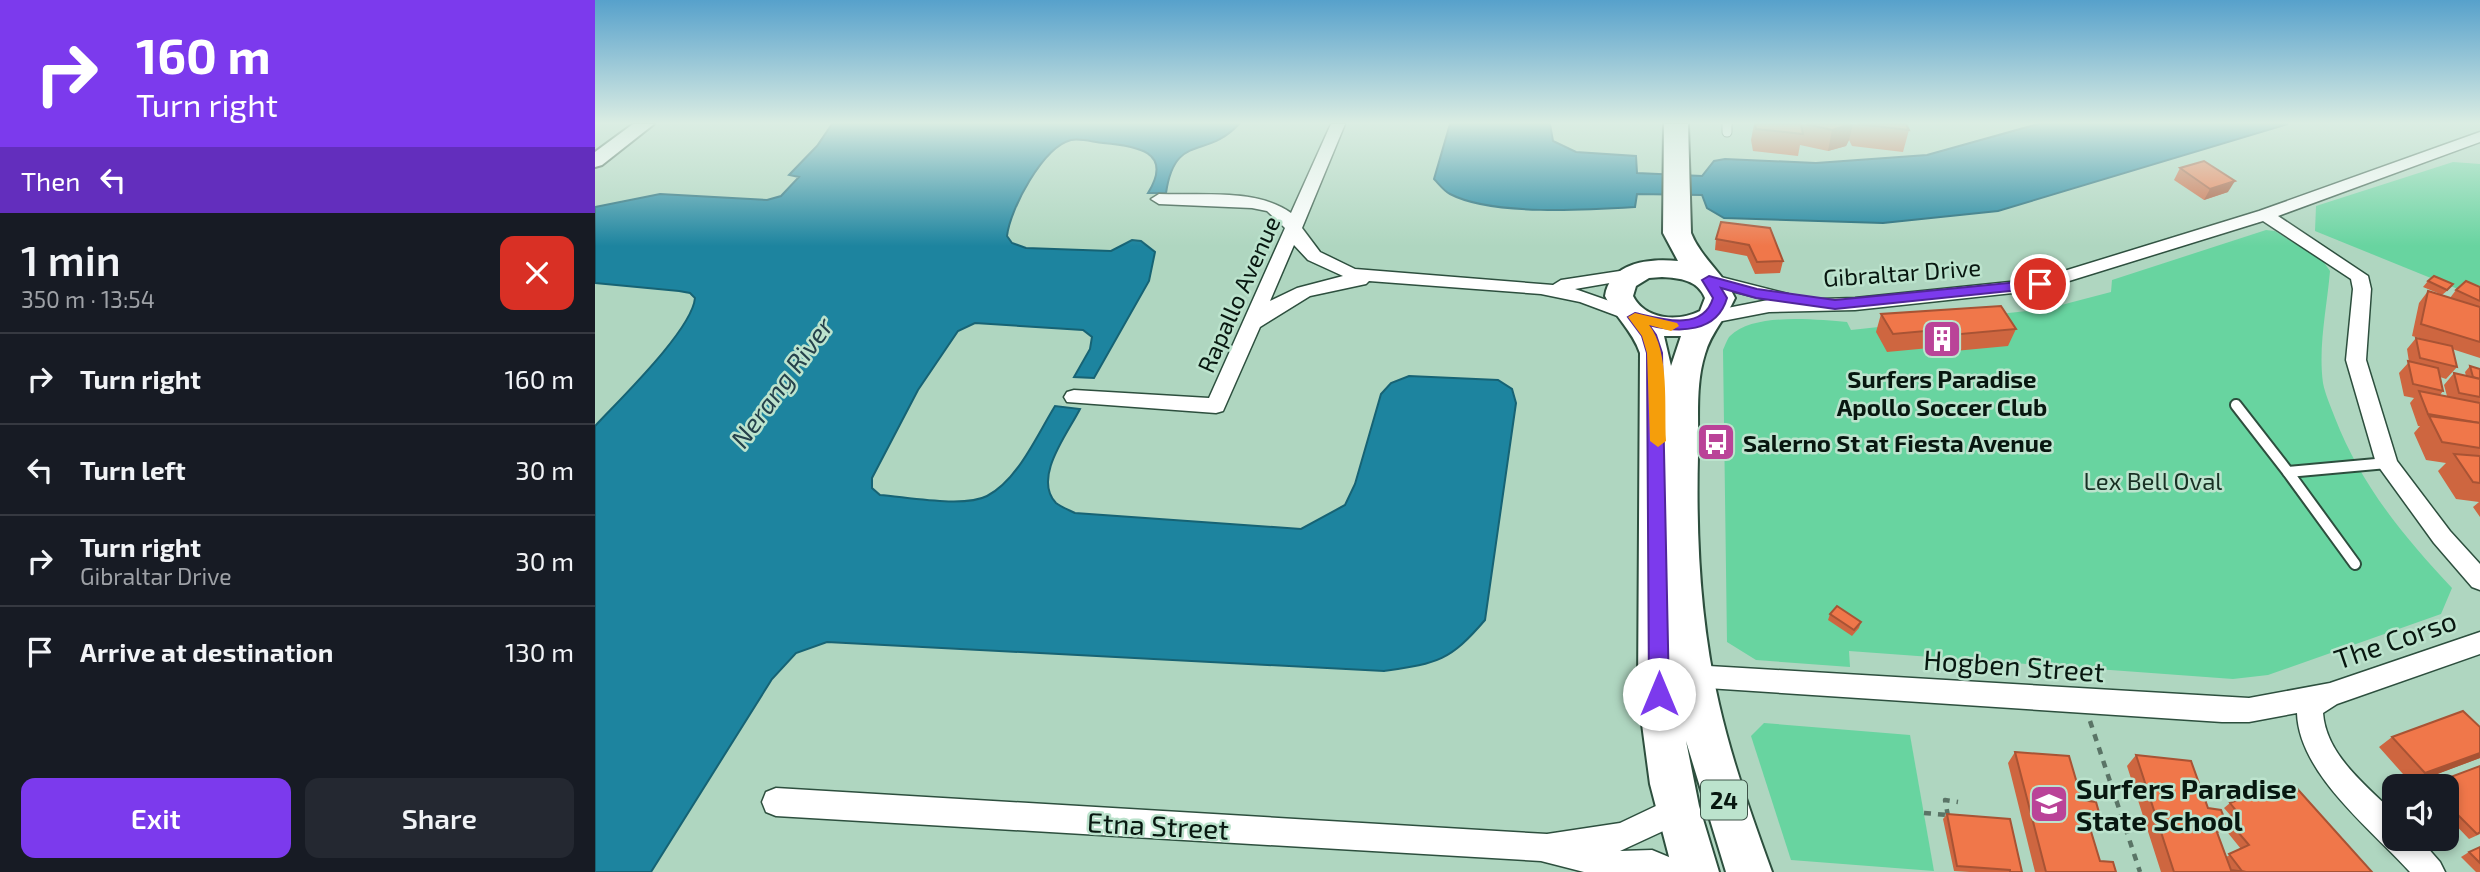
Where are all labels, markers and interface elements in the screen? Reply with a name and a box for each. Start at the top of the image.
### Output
text: 160 m [136,25,271,84]
icon: right [21,28,112,119]
text: Turn right [136,85,278,123]
icon: left [94,161,132,199]
text: Then [21,165,80,196]
street label: Rapallo Avenue [1191,211,1285,377]
text: 1 min [21,234,121,284]
button: close [500,236,574,310]
street label: Gibraltar Drive [1822,252,1982,292]
pin [2010,254,2070,314]
icon: arrive [2021,265,2059,303]
text: 350 m · 13:54 [21,285,155,313]
water label: Nerang River [723,310,839,453]
building icon: Surfers Paradise Apollo Soccer Club [1921,318,1963,360]
icon: right [21,360,59,398]
text: Turn right [80,363,201,394]
text: 160 m [505,363,574,394]
place label: Surfers Paradise Apollo Soccer Club [1837,364,2047,421]
bus stop icon: Salerno St at Fiesta Avenue [1695,421,1737,463]
place label: Salerno St at Fiesta Avenue [1743,428,2053,457]
icon: left [21,451,59,489]
text: Turn left [80,454,186,485]
text: 30 m [515,454,574,485]
park label: Lex Bell Oval [2084,466,2222,495]
text: Turn right [80,531,201,562]
icon: right [21,542,59,580]
text: 30 m [515,545,574,576]
text: Gibraltar Drive [80,562,232,590]
street label: The Corso [2329,602,2461,676]
icon: arrive [21,633,59,671]
text: Arrive at destination [80,636,333,667]
text: 130 m [505,636,574,667]
street label: Hogben Street [1922,642,2106,688]
position arrow [1622,657,1696,731]
place label: Surfers Paradise State School [2076,771,2297,837]
map controls [2382,774,2459,851]
button: sound [2382,774,2459,851]
button: Exit [21,778,291,858]
button: Share [305,778,574,858]
road number: 24 [1701,780,1747,820]
school or university icon: Surfers Paradise State School [2028,783,2070,825]
street label: Etna Street [1086,804,1230,846]

